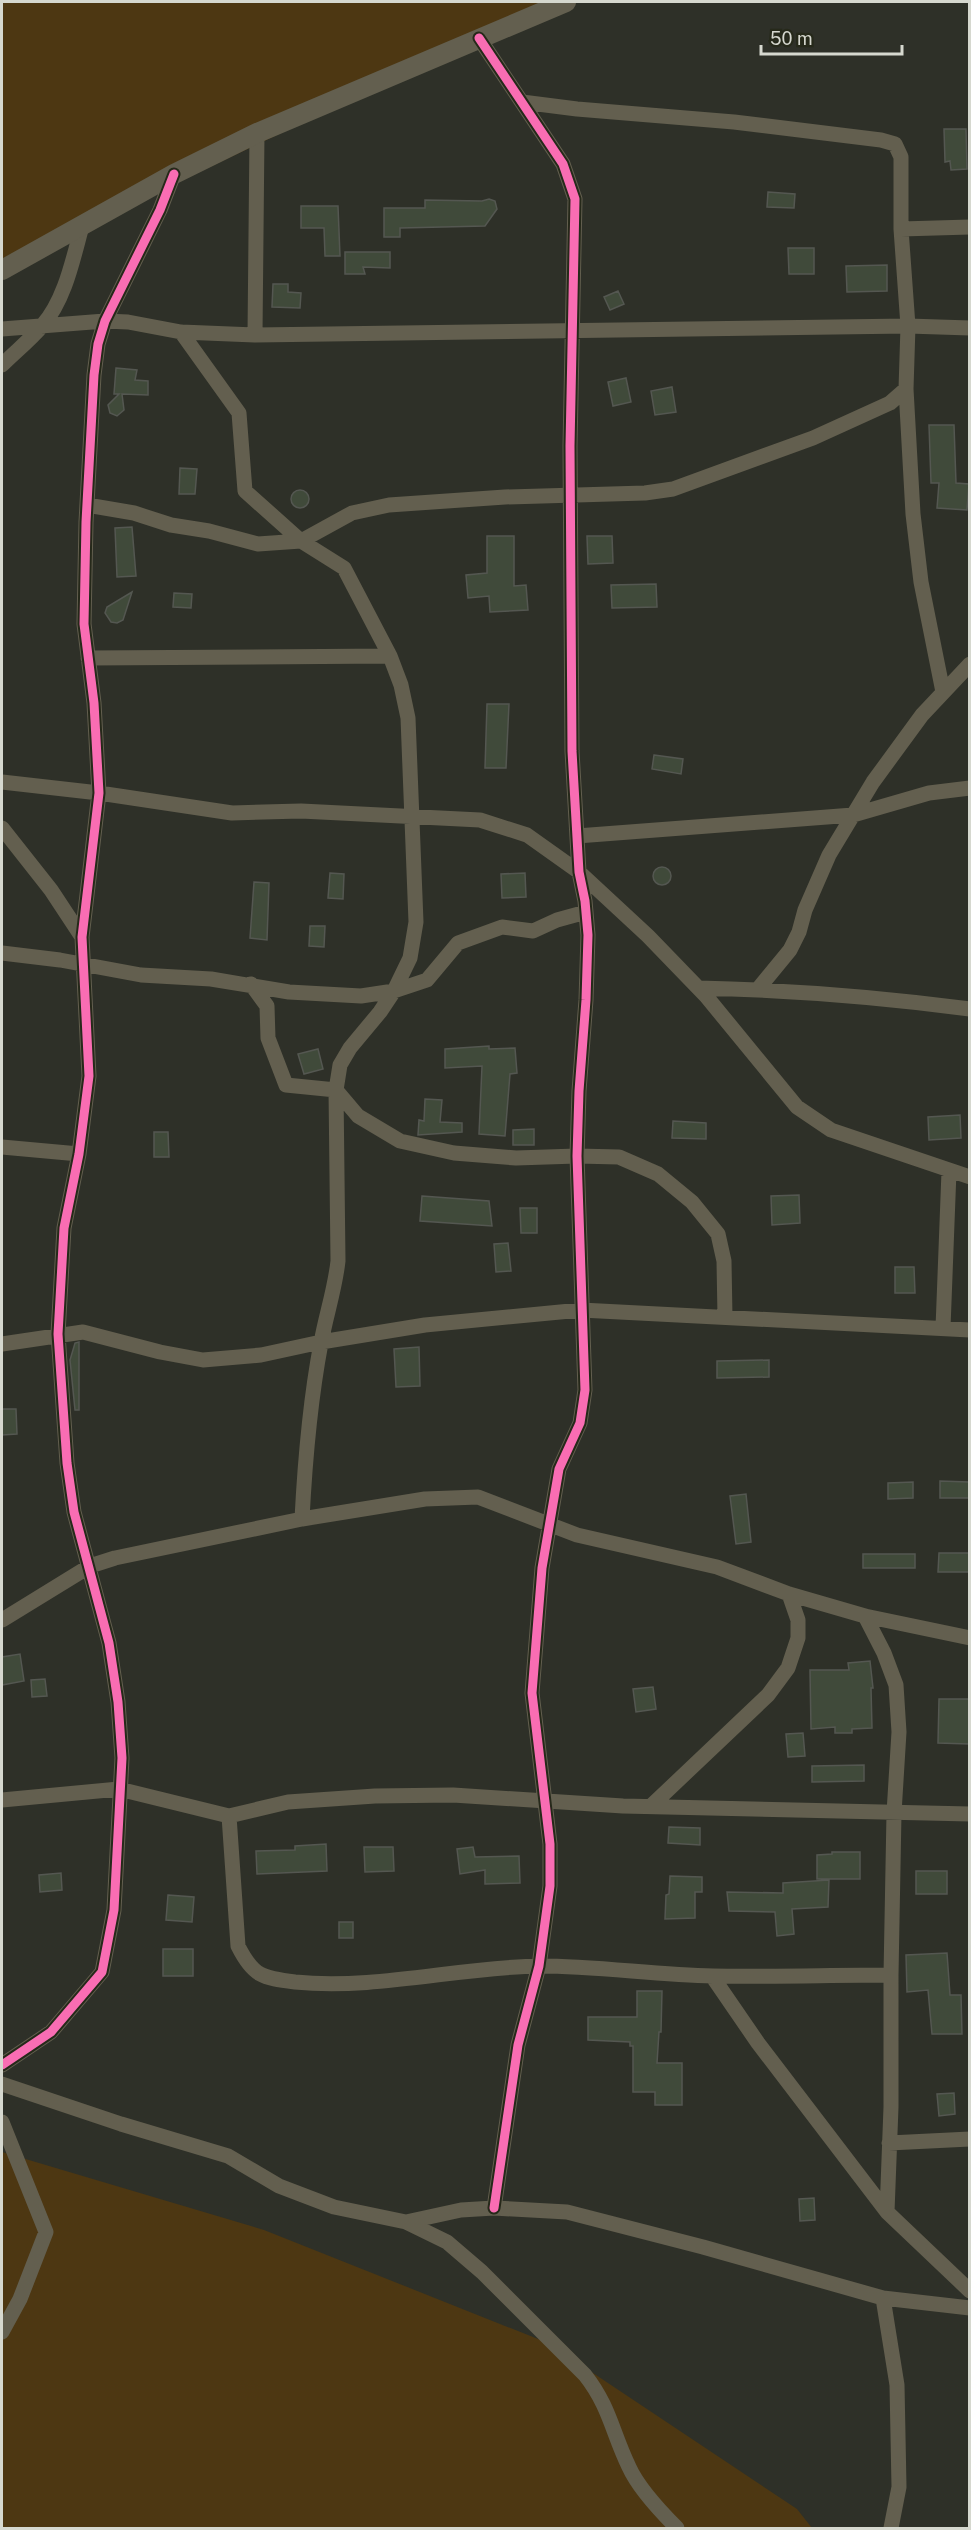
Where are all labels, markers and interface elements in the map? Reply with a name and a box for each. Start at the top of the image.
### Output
scale bar [761,18,902,56]
text: 50 m [770,28,813,49]

